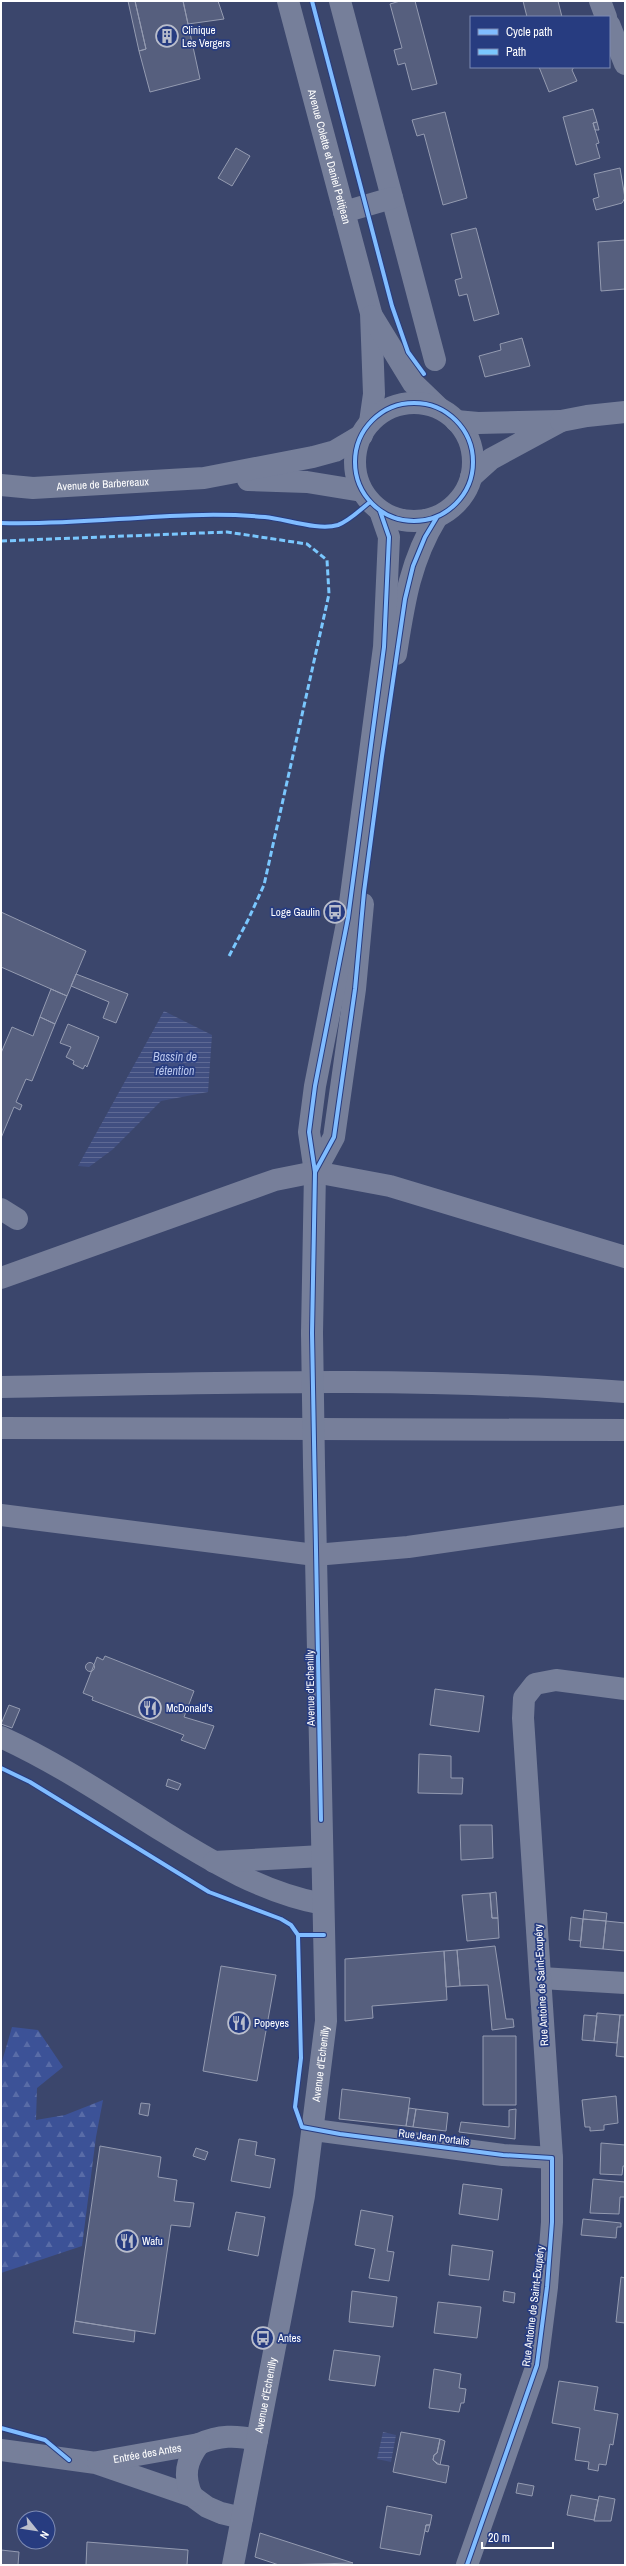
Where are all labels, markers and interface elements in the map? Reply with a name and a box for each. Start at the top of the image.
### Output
legend [470,16,610,68]
building icon: Clinique Les Vergers [154,23,180,49]
place label: Clinique Les Vergers [182,23,231,50]
text: Cycle path [506,24,553,40]
text: Path [506,44,526,60]
street label: Avenue Colette et Daniel Petitjean [305,87,354,225]
street label: Avenue de Barbereaux [55,474,150,494]
bus stop icon: Loge Gaulin [322,899,348,925]
place label: Loge Gaulin [271,905,320,919]
water label: Bassin de rétention [153,1049,197,1079]
street label: Avenue d'Echenilly [302,1649,318,1727]
restaurant icon: McDonald's [137,1695,163,1721]
place label: McDonald's [166,1701,213,1715]
street label: Rue Antoine de Saint-Exupéry [531,1923,551,2046]
restaurant icon: Popeyes [226,2010,252,2036]
place label: Popeyes [254,2016,290,2030]
street label: Avenue d'Echenilly [309,2025,332,2104]
street label: Rue Jean Portalis [398,2126,471,2148]
restaurant icon: Wafu [114,2228,140,2254]
place label: Wafu [142,2234,163,2248]
street label: Rue Antoine de Saint-Exupéry [519,2244,547,2367]
bus stop icon: Antes [250,2325,276,2351]
place label: Antes [277,2331,302,2345]
street label: Avenue d'Echenilly [251,2356,280,2435]
street label: Entrée des Antes [112,2440,183,2466]
north arrow [16,2510,56,2550]
scale bar [482,2524,553,2550]
text: N [37,2529,52,2541]
text: 20 m [488,2530,510,2546]

